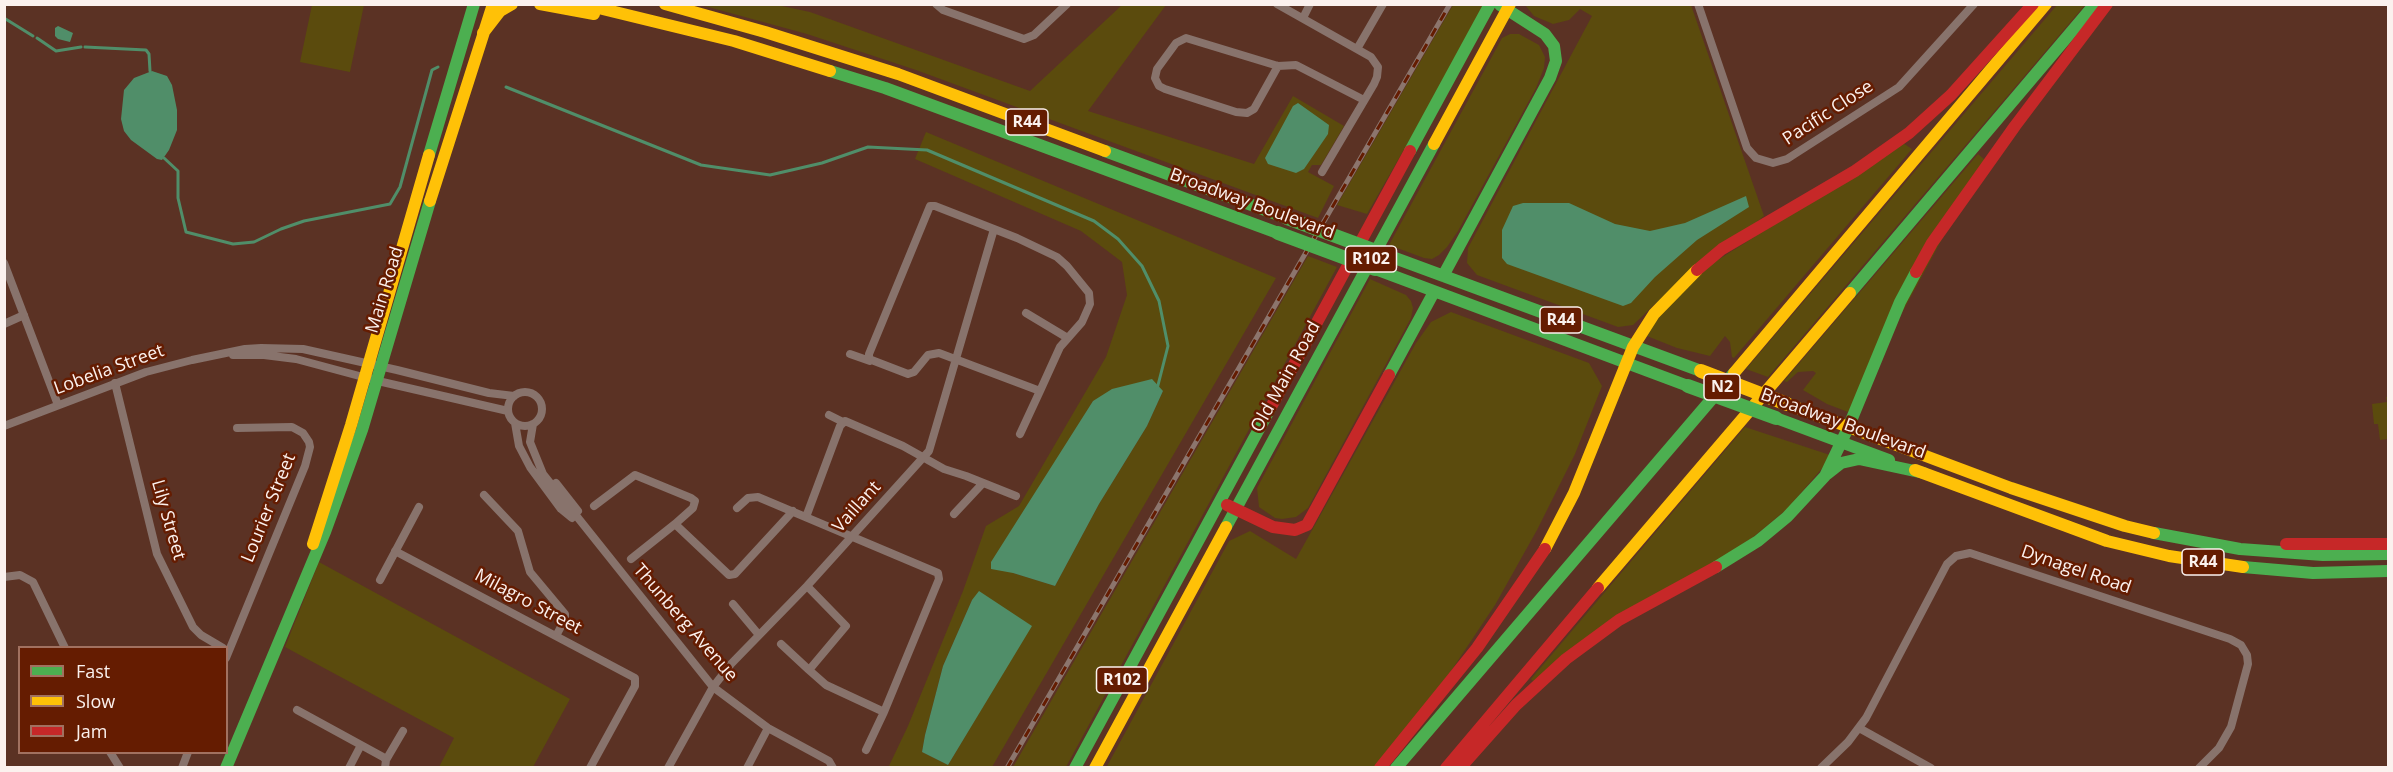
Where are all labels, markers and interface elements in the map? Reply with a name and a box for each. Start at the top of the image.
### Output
street label: Pacific Close [1779,76,1877,150]
road number: R44 [1006,109,1048,135]
street label: Broadway Boulevard [1167,164,1337,244]
street label: Main Road [362,244,408,336]
road number: R102 [1346,246,1396,272]
road number: R44 [1540,307,1582,333]
street label: Old Main Road [1247,318,1325,436]
street label: Lobelia Street [51,340,167,400]
road number: N2 [1704,374,1740,400]
street label: Broadway Boulevard [1758,384,1928,464]
street label: Lourier Street [237,450,301,566]
street label: Lily Street [146,477,190,563]
street label: Vaillant [828,477,886,537]
street label: Dynagel Road [2018,541,2134,599]
road number: R44 [2182,549,2224,575]
street label: Thunberg Avenue [628,560,742,686]
street label: Milagro Street [471,565,585,639]
legend [18,646,228,754]
text: Fast [76,659,110,683]
road number: R102 [1096,667,1148,693]
text: Slow [76,689,115,713]
text: Jam [76,719,108,743]

